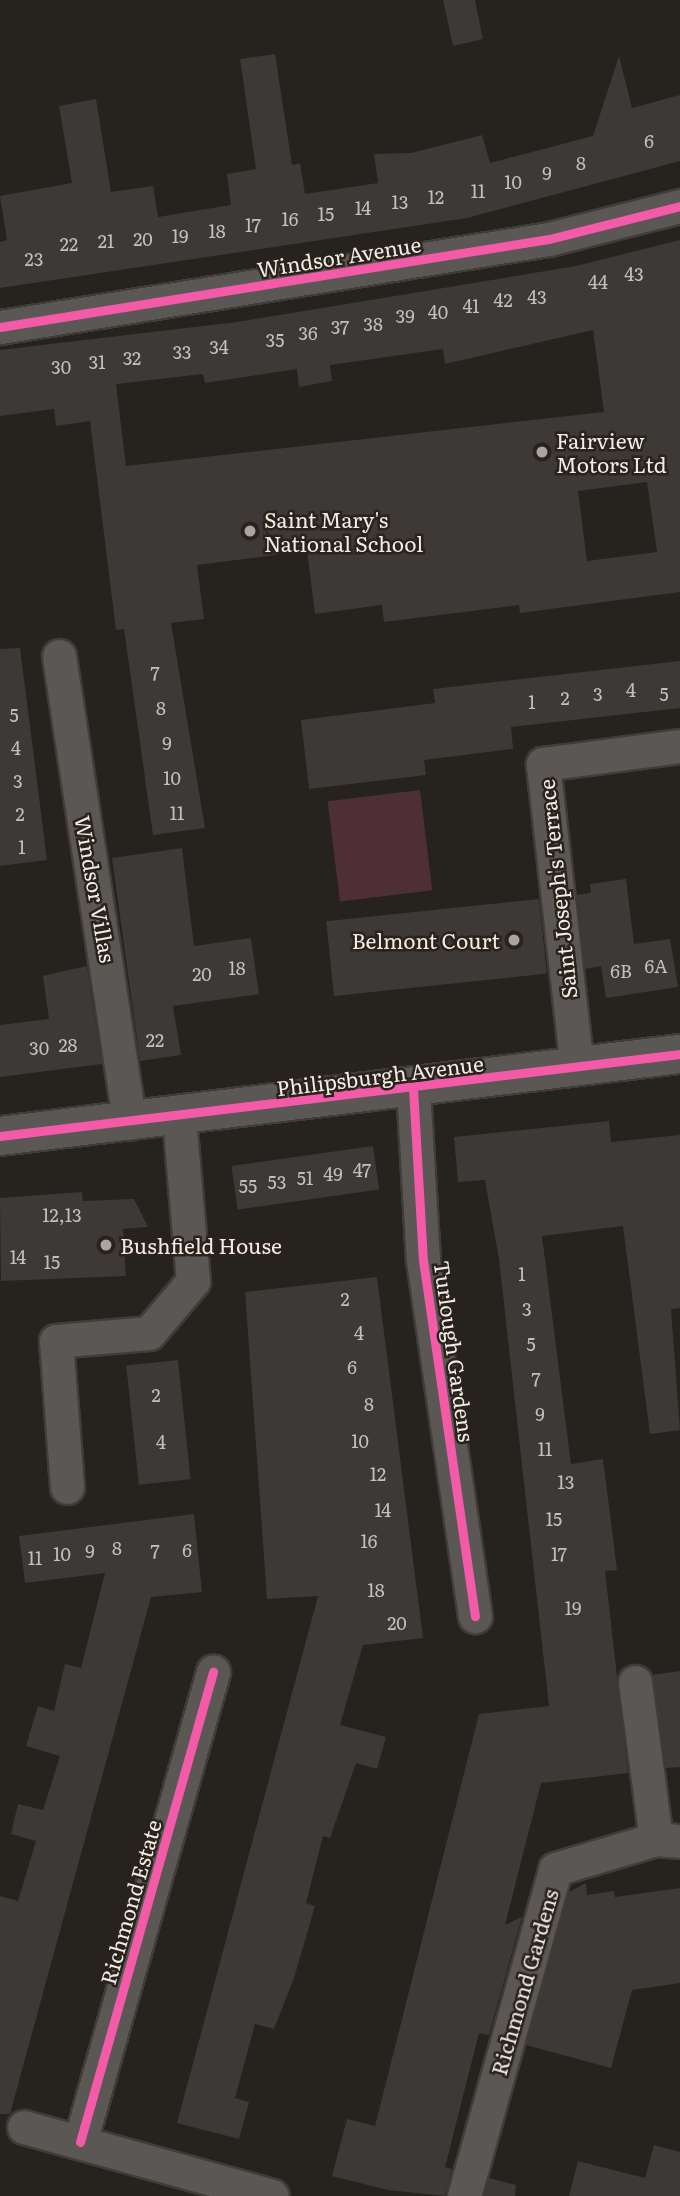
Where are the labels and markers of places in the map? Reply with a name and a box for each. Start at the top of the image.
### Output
place label: Fairview Motors Ltd [556,427,667,477]
marker: Fairview Motors Ltd [534,444,550,460]
place label: Saint Mary's National School [264,506,423,556]
marker: Saint Mary's National School [242,523,258,539]
place label: Belmont Court [352,927,500,953]
marker: Belmont Court [506,932,522,948]
place label: Bushfield House [120,1232,282,1258]
marker: Bushfield House [98,1237,114,1253]

